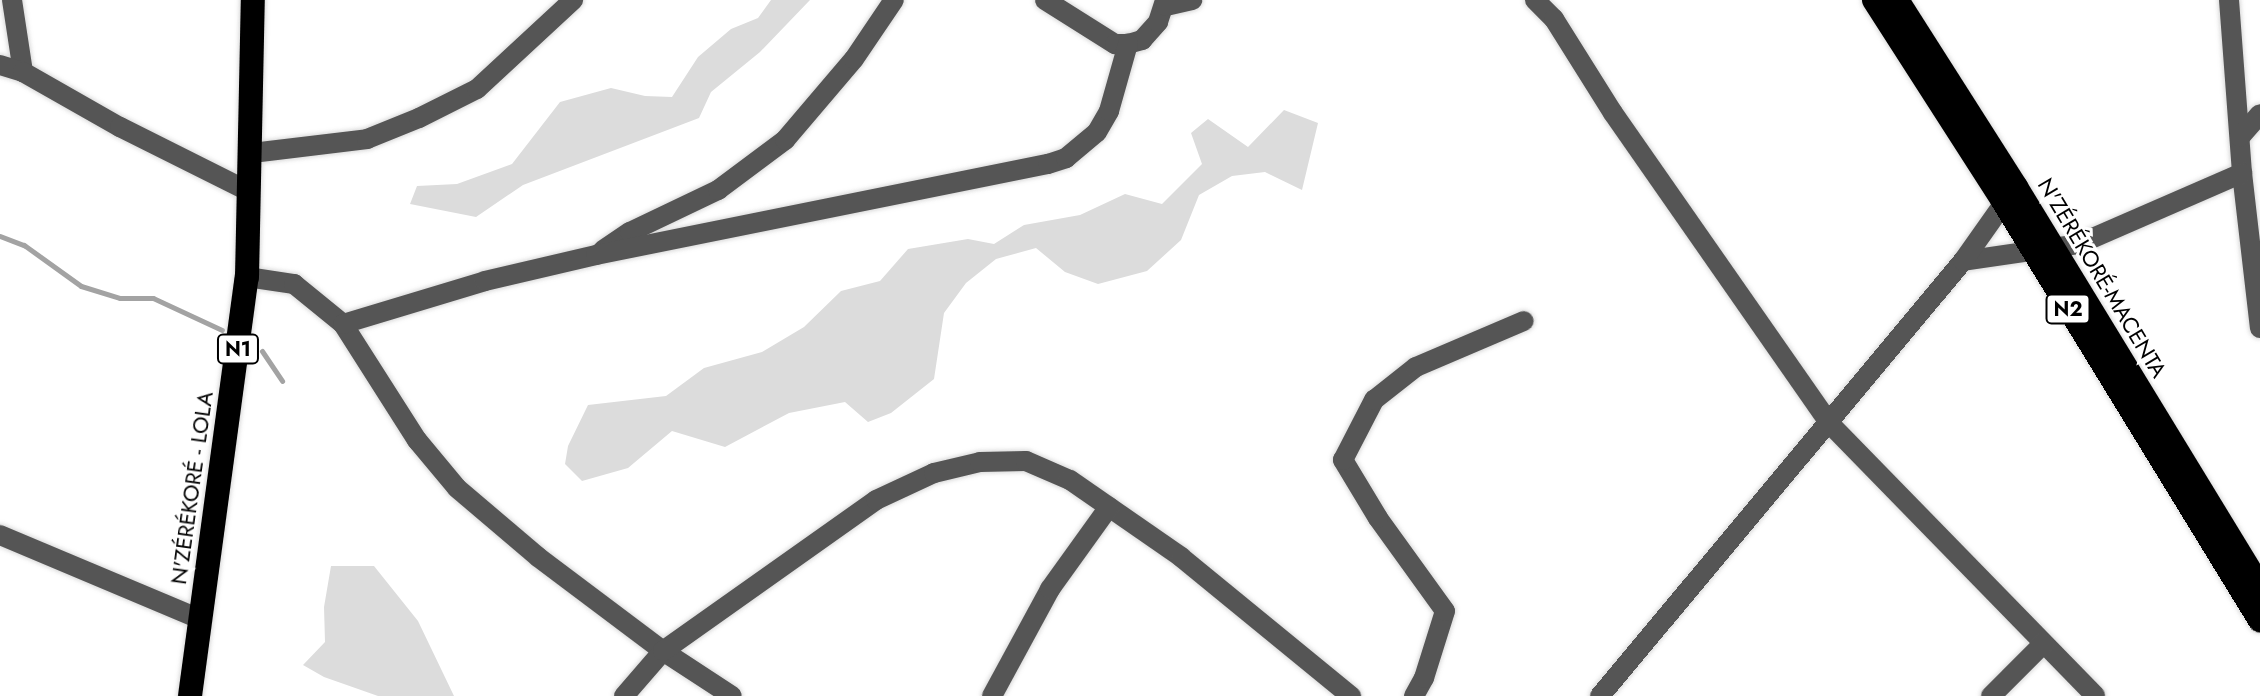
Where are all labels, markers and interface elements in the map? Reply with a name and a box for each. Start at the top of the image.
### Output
street label: N'ZÉRÉKORÉ-MACENTA [2032,173,2172,383]
road number: N2 [2044,293,2092,325]
road number: N1 [216,333,260,365]
street label: N'ZÉRÉKORÉ - LOLA [165,390,219,586]

